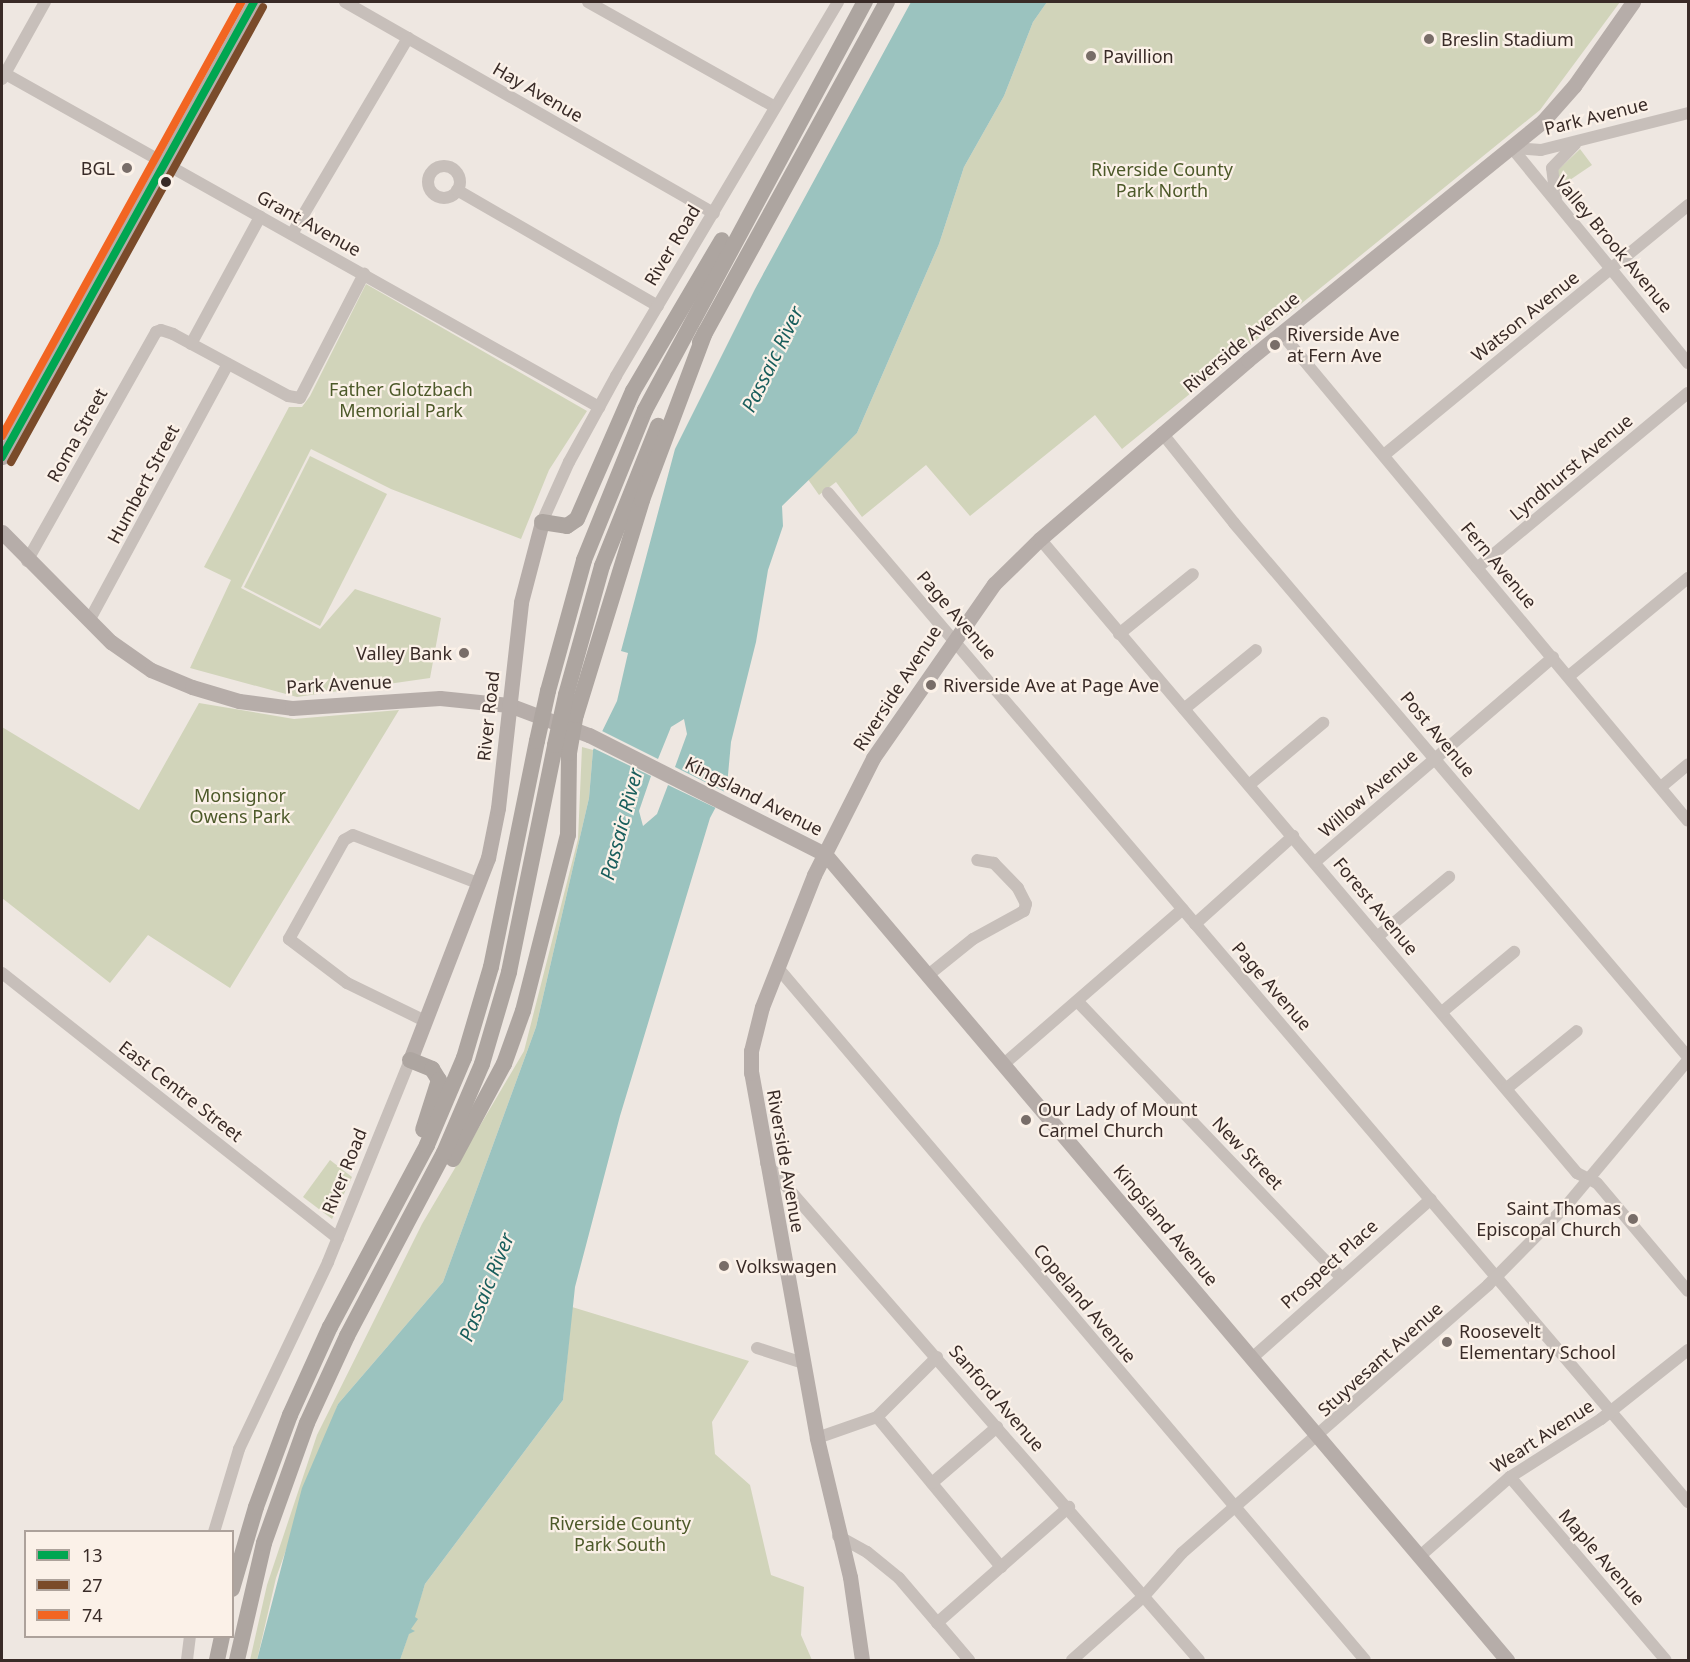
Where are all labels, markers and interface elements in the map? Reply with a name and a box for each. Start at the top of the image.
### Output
place label: Breslin Stadium [1441,28,1574,50]
marker: Breslin Stadium [1422,32,1436,46]
place label: Pavillion [1103,45,1174,67]
marker: Pavillion [1084,49,1098,63]
street label: Hay Avenue [489,58,587,126]
street label: Park Avenue [1542,93,1650,139]
place label: BGL [81,157,115,179]
park label: Riverside County Park North [1091,159,1233,201]
marker: BGL [120,161,134,175]
street label: Valley Brook Avenue [1551,171,1677,317]
unlabelled marker [160,176,172,188]
street label: Grant Avenue [253,185,365,261]
street label: River Road [639,201,705,289]
street label: Watson Avenue [1467,266,1583,366]
street label: Riverside Avenue [1179,287,1303,397]
water label: Passaic River [736,302,808,416]
place label: Riverside Ave at Fern Ave [1287,324,1400,366]
marker: Riverside Ave at Fern Ave [1268,338,1282,352]
park label: Father Glotzbach Memorial Park [329,379,473,422]
street label: Roma Street [42,384,112,486]
street label: Lyndhurst Avenue [1505,409,1637,525]
street label: Humbert Street [103,421,183,547]
street label: Fern Avenue [1457,517,1541,613]
street label: Page Avenue [913,566,1001,664]
street label: Riverside Avenue [848,621,946,755]
place label: Valley Bank [356,642,452,664]
marker: Valley Bank [457,646,471,660]
street label: Park Avenue [286,670,392,698]
street label: River Road [473,670,503,762]
place label: Riverside Ave at Page Ave [943,674,1159,696]
marker: Riverside Ave at Page Ave [924,678,938,692]
street label: Post Avenue [1396,687,1480,781]
street label: Willow Avenue [1314,744,1422,842]
street label: Kingsland Avenue [682,752,826,840]
water label: Passaic River [595,766,647,882]
park label: Monsignor Owens Park [190,785,290,828]
street label: Forest Avenue [1329,853,1423,959]
street label: Page Avenue [1228,937,1316,1035]
street label: East Centre Street [115,1036,247,1146]
street label: Riverside Avenue [763,1088,809,1234]
place label: Our Lady of Mount Carmel Church [1038,1099,1197,1142]
street label: New Street [1208,1112,1288,1194]
marker: Our Lady of Mount Carmel Church [1019,1113,1033,1127]
street label: River Road [317,1125,371,1217]
street label: Kingsland Avenue [1109,1160,1223,1290]
place label: Saint Thomas Episcopal Church [1476,1198,1621,1240]
marker: Saint Thomas Episcopal Church [1626,1212,1640,1226]
street label: Prospect Place [1276,1215,1382,1313]
water label: Passaic River [453,1229,519,1345]
street label: Copeland Avenue [1029,1239,1141,1367]
place label: Volkswagen [736,1255,837,1277]
marker: Volkswagen [717,1259,731,1273]
street label: Stuyvesant Avenue [1313,1297,1447,1421]
place label: Roosevelt Elementary School [1459,1321,1616,1364]
marker: Roosevelt Elementary School [1440,1335,1454,1349]
street label: Sanford Avenue [945,1340,1049,1456]
street label: Weart Avenue [1486,1395,1598,1477]
street label: Maple Avenue [1554,1505,1650,1609]
park label: Riverside County Park South [549,1513,691,1556]
legend [24,1530,234,1638]
text: 13 [82,1543,103,1567]
text: 27 [82,1573,103,1597]
text: 74 [82,1603,103,1627]

